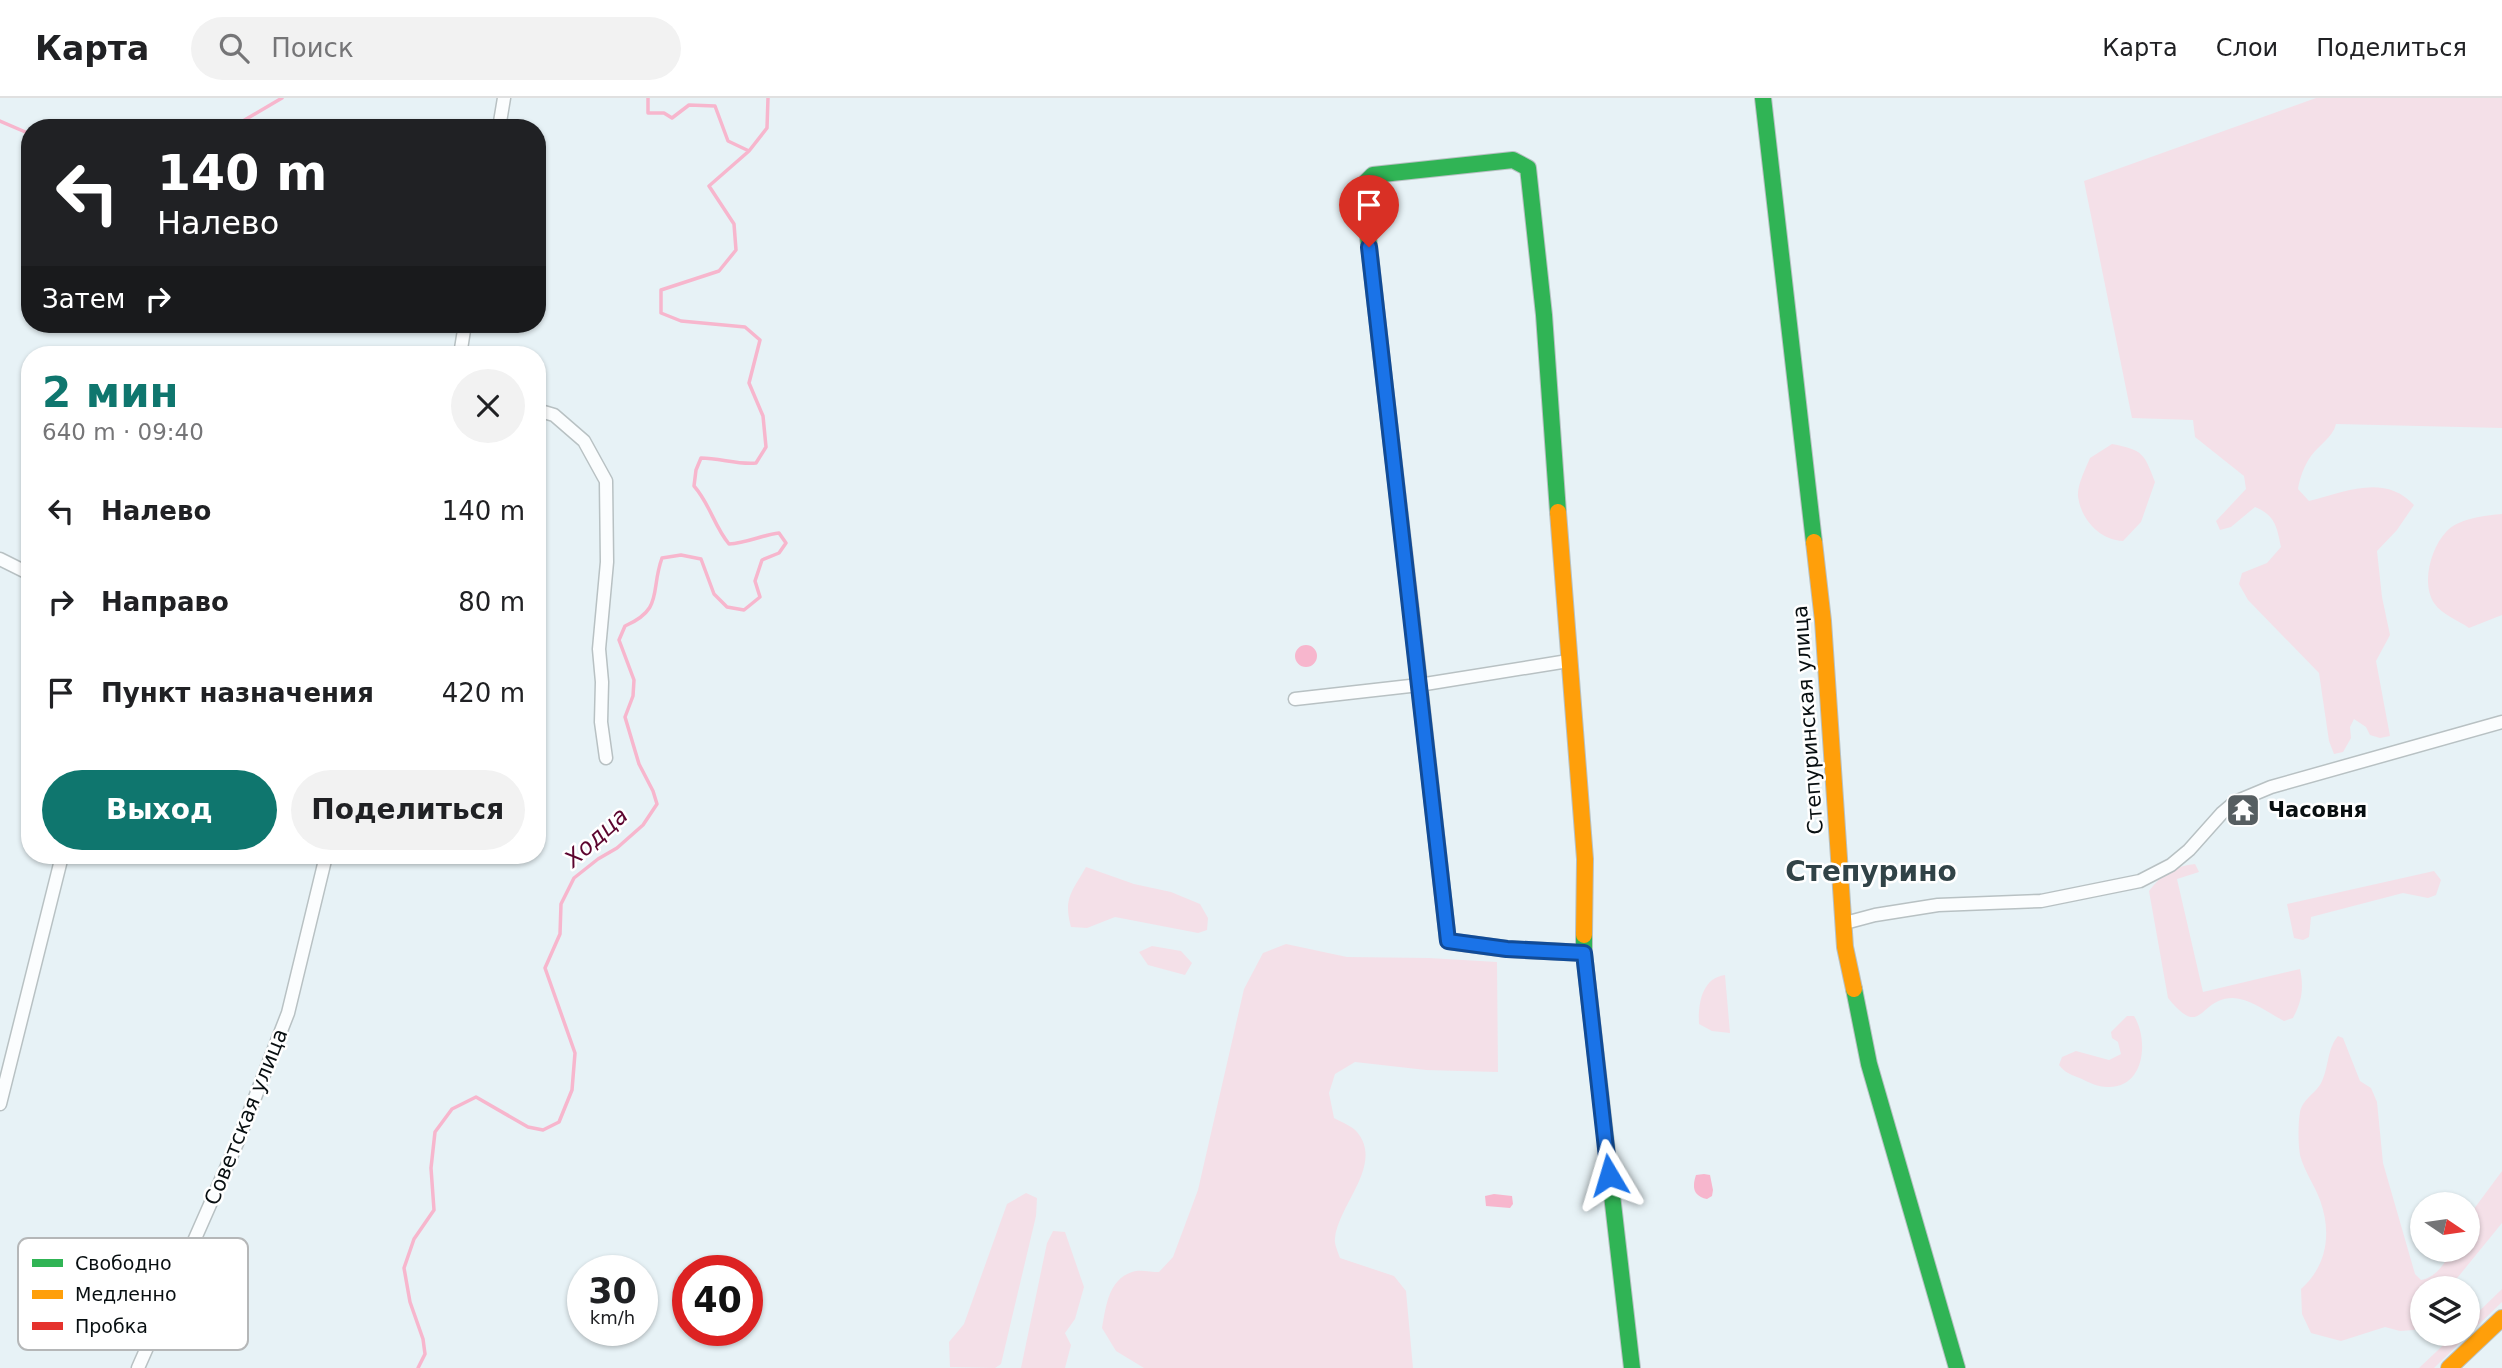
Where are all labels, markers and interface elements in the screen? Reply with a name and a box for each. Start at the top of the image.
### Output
search box [191,17,681,80]
text: Карта [35,29,149,68]
icon: search [215,29,253,67]
text: Поиск [271,33,354,63]
text: Карта [2102,34,2178,62]
text: Слои [2216,34,2278,62]
text: Поделиться [2316,34,2467,62]
text: 140 m [157,145,327,202]
icon: left [42,147,133,238]
pin [1339,175,1399,247]
icon: arrive [1350,186,1388,224]
text: Налево [157,204,279,242]
icon: right [139,280,177,318]
text: Затем [42,284,125,314]
text: 2 мин [42,368,179,417]
button: close [451,369,525,443]
text: 640 m · 09:40 [42,419,204,445]
icon: left [42,492,80,530]
text: Налево [101,496,211,526]
text: 140 m [442,496,525,526]
icon: right [42,583,80,621]
text: Направо [101,587,229,617]
text: 80 m [458,587,525,617]
street label: Степуринская улица [1788,605,1828,835]
icon: arrive [42,674,80,712]
text: Пункт назначения [101,678,374,708]
text: 420 m [442,678,525,708]
button: Выход [42,770,277,850]
button: Поделиться [291,770,525,850]
temple icon: Часовня [2224,791,2262,829]
place label: Часовня [2268,798,2367,822]
water label: Ходца [559,802,633,873]
district label: Степурино [1785,855,1957,888]
street label: Советская улица [200,1025,292,1209]
position arrow [1572,1138,1646,1212]
north arrow [2410,1192,2480,1262]
map controls [2410,1192,2480,1346]
legend [18,1238,248,1350]
text: Свободно [75,1252,172,1274]
speed limit sign: 40 [672,1255,763,1346]
text: 30 [588,1271,637,1311]
button: layers [2410,1276,2480,1346]
text: Медленно [75,1283,177,1305]
text: km/h [590,1307,635,1328]
text: Пробка [75,1315,148,1337]

